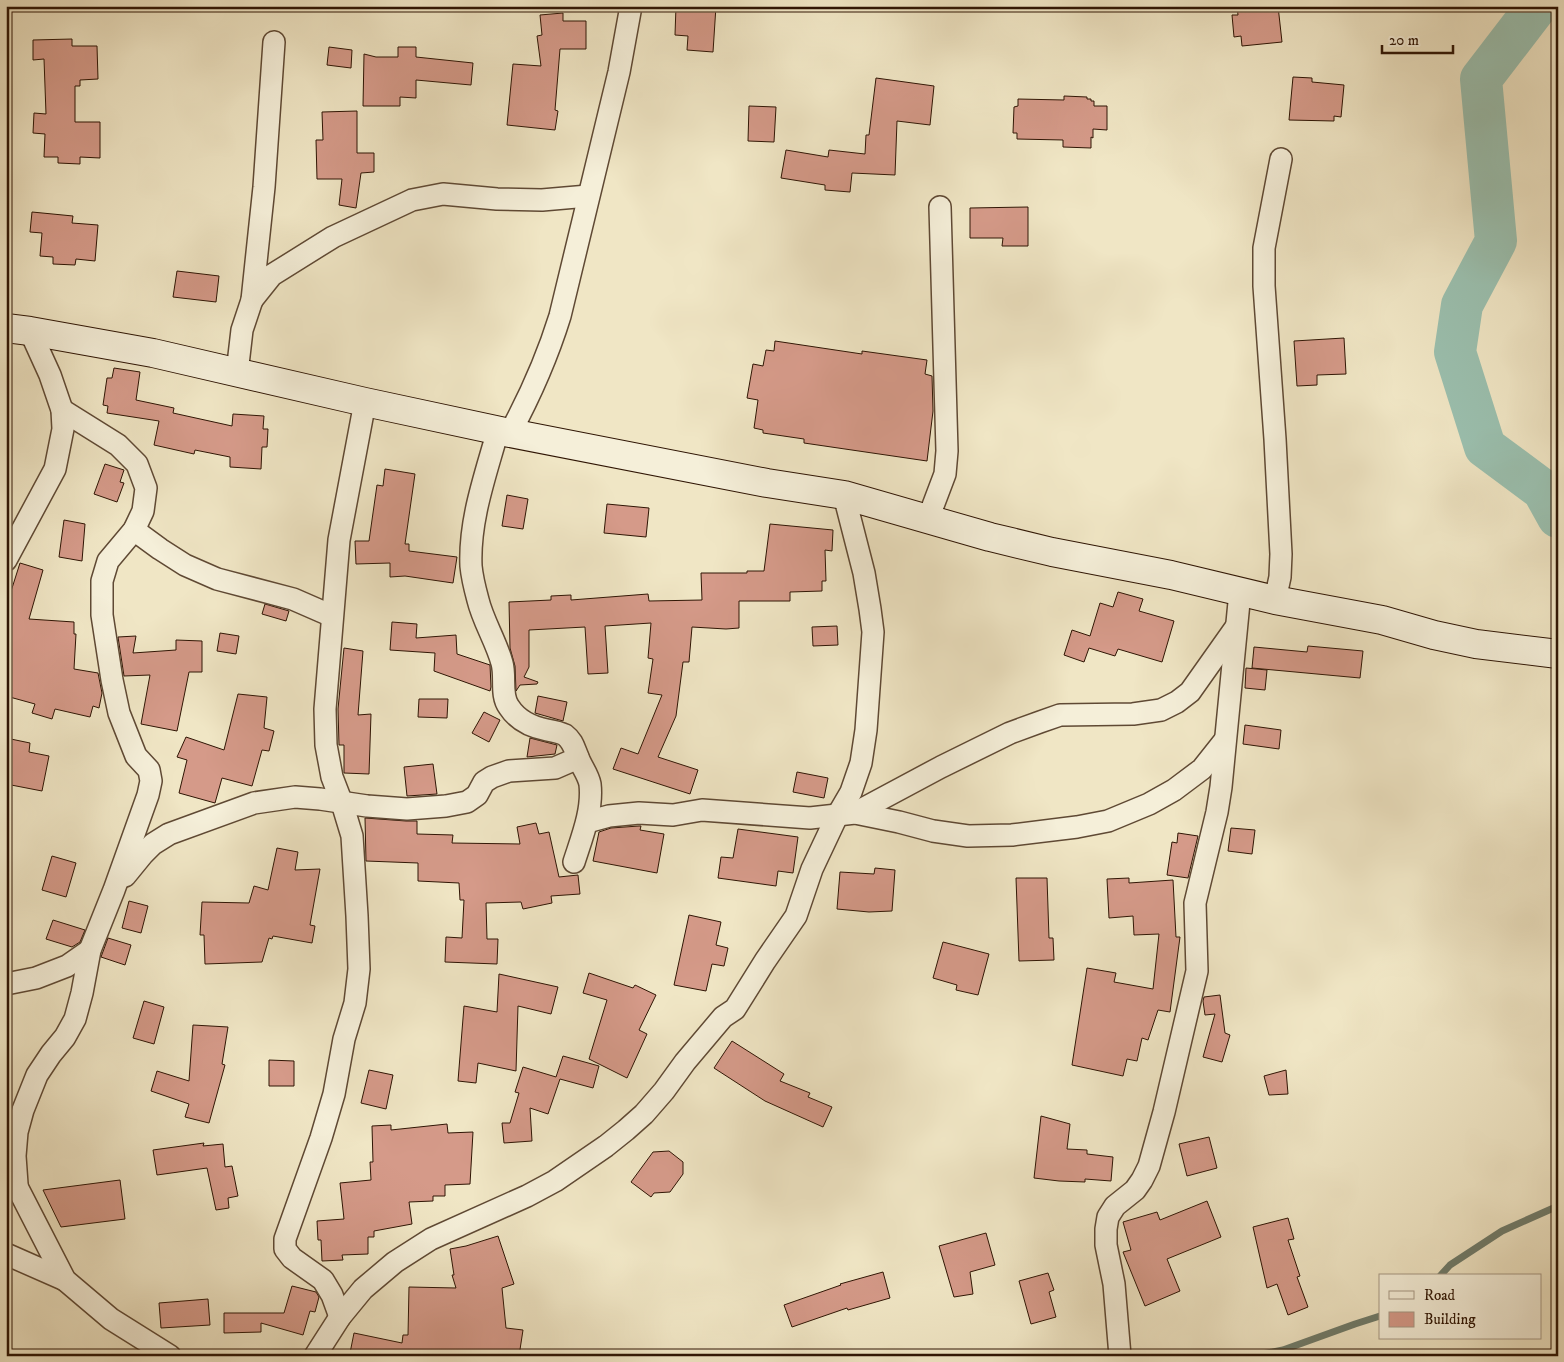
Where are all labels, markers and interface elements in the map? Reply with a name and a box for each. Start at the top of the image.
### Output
scale bar [1382,22,1453,54]
text: 20 m [1389,31,1419,50]
legend [1379,1274,1542,1340]
text: Road [1424,1286,1456,1305]
text: Building [1424,1310,1476,1329]

